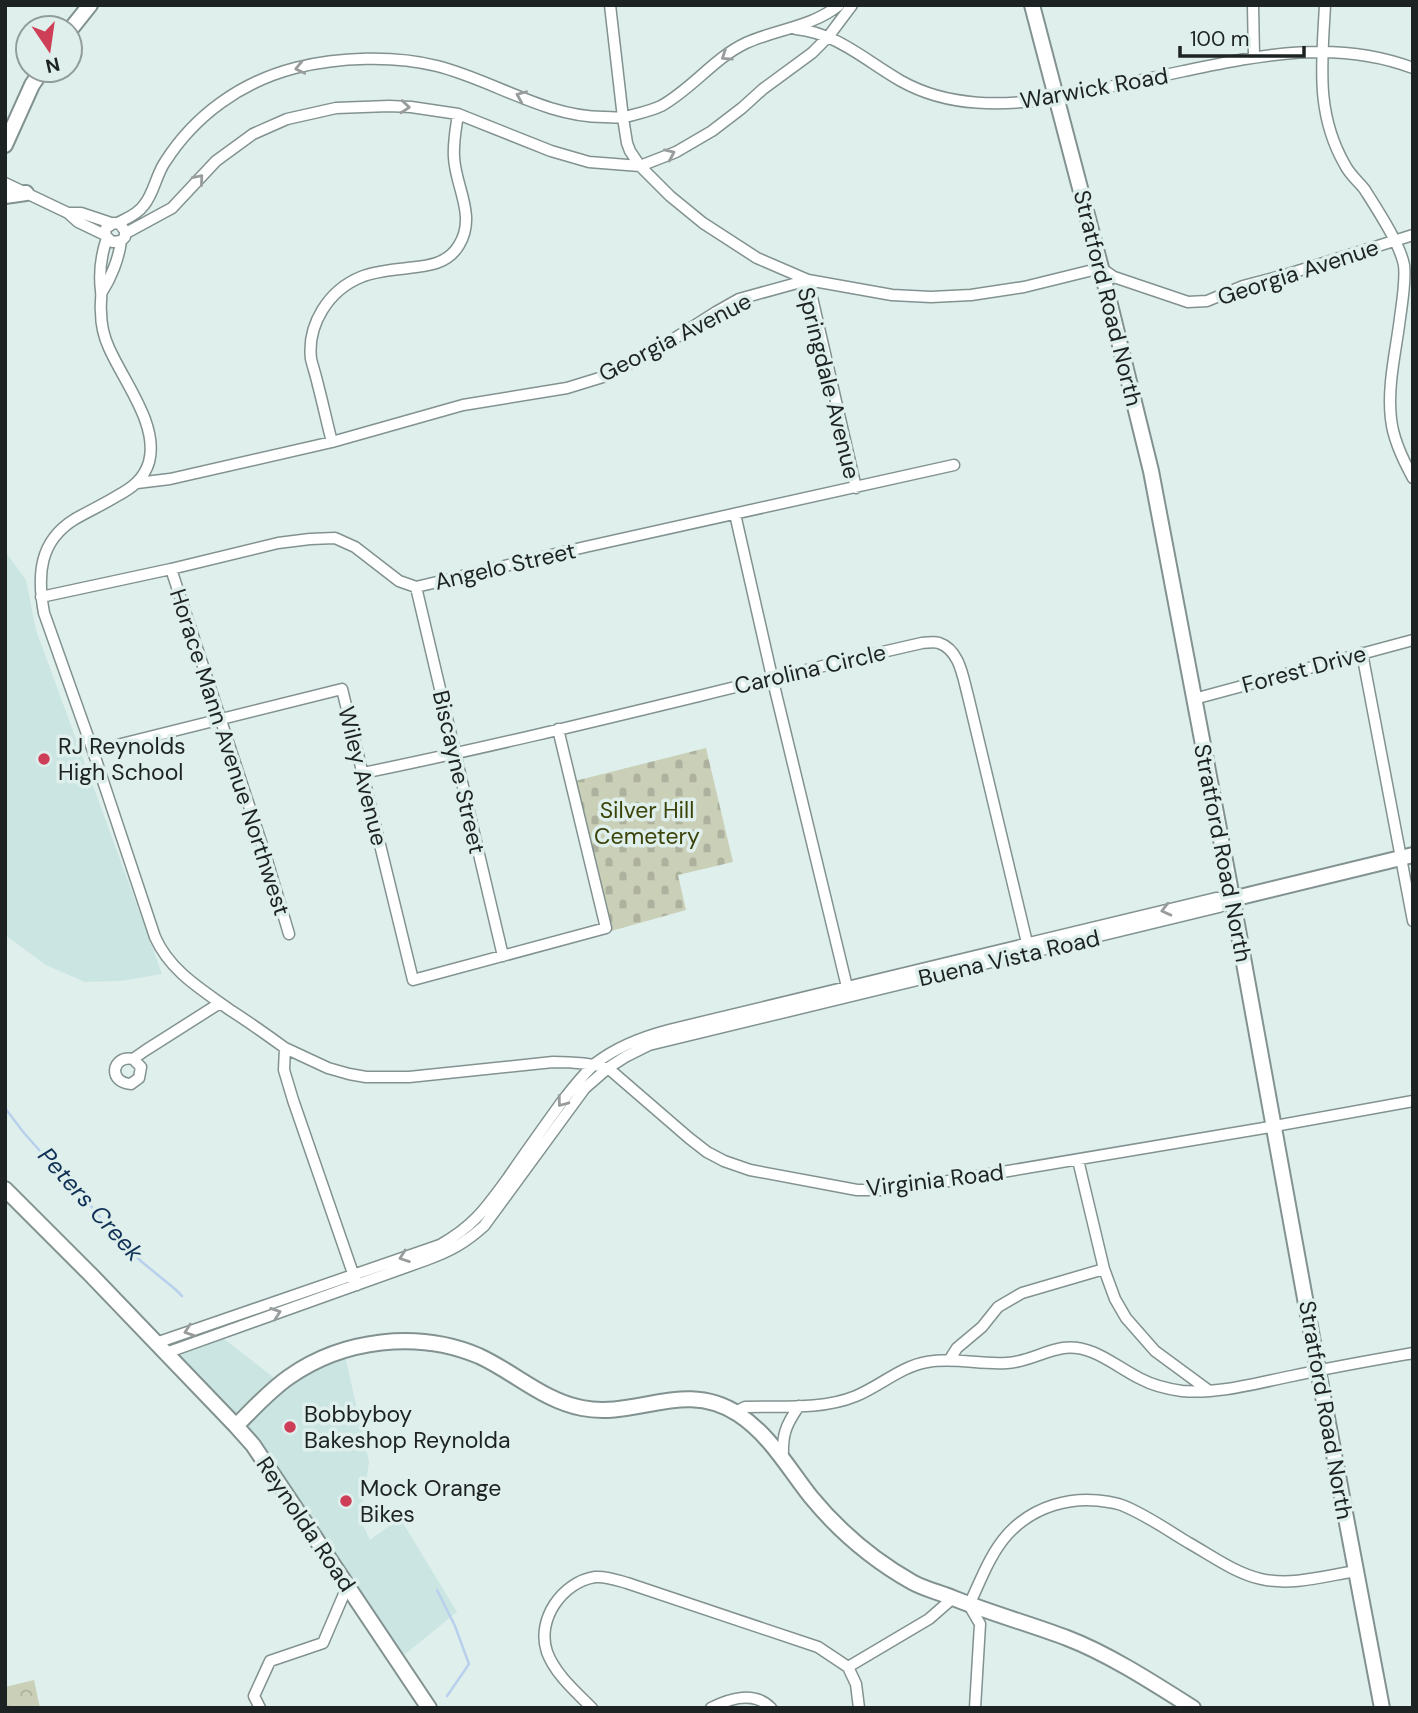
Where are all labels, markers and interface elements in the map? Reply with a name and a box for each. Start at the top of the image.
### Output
north arrow [14,14,84,84]
scale bar [1180,14,1304,58]
text: 100 m [1190,25,1250,53]
one-way arrow [721,48,734,61]
text: N [43,51,62,79]
one-way arrow [294,59,306,74]
street label: Warwick Road [1018,60,1170,116]
one-way arrow [516,90,528,104]
one-way arrow [400,99,411,114]
one-way arrow [663,148,675,162]
one-way arrow [191,174,203,187]
street label: Stratford Road North [1067,187,1149,409]
street label: Georgia Avenue [1214,232,1382,312]
street label: Springdale Avenue [791,284,867,482]
street label: Georgia Avenue [594,286,756,388]
street label: Angelo Street [431,535,579,597]
street label: Horace Mann Avenue Northwest [163,585,297,919]
street label: Carolina Circle [731,637,889,701]
street label: Forest Drive [1239,638,1369,700]
street label: Biscayne Street [426,687,492,857]
street label: Wiley Avenue [331,703,395,849]
place label: RJ Reynolds High School [58,731,186,787]
street label: Stratford Road North [1187,741,1259,965]
marker: RJ Reynolds High School [36,751,52,767]
park label: Silver Hill Cemetery [594,795,700,851]
one-way arrow [1160,902,1172,916]
street label: Buena Vista Road [915,923,1103,993]
one-way arrow [557,1095,570,1107]
water label: Peters Creek [32,1140,151,1268]
street label: Virginia Road [864,1157,1006,1203]
one-way arrow [398,1249,410,1263]
street label: Stratford Road North [1292,1298,1360,1522]
one-way arrow [270,1307,282,1321]
one-way arrow [183,1323,195,1338]
place label: Bobbyboy Bakeshop Reynolda [304,1399,510,1455]
marker: Bobbyboy Bakeshop Reynolda [282,1419,298,1435]
street label: Reynolda Road [250,1451,362,1597]
place label: Mock Orange Bikes [360,1473,501,1529]
marker: Mock Orange Bikes [338,1493,354,1509]

